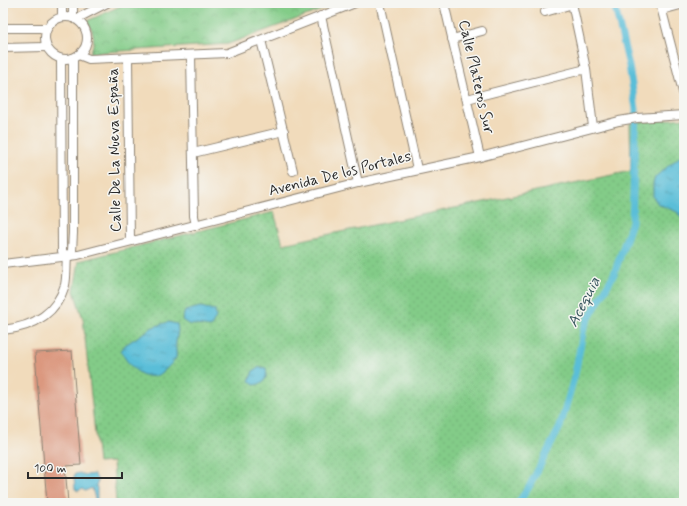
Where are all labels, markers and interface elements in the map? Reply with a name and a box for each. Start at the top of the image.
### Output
street label: Calle Plateros Sur [453,18,499,136]
street label: Calle De La Nueva España [104,67,126,232]
street label: Avenida De los Portales [267,147,414,201]
water label: Acequia [562,273,606,331]
scale bar [28,454,122,480]
text: 100 m [34,461,66,477]

